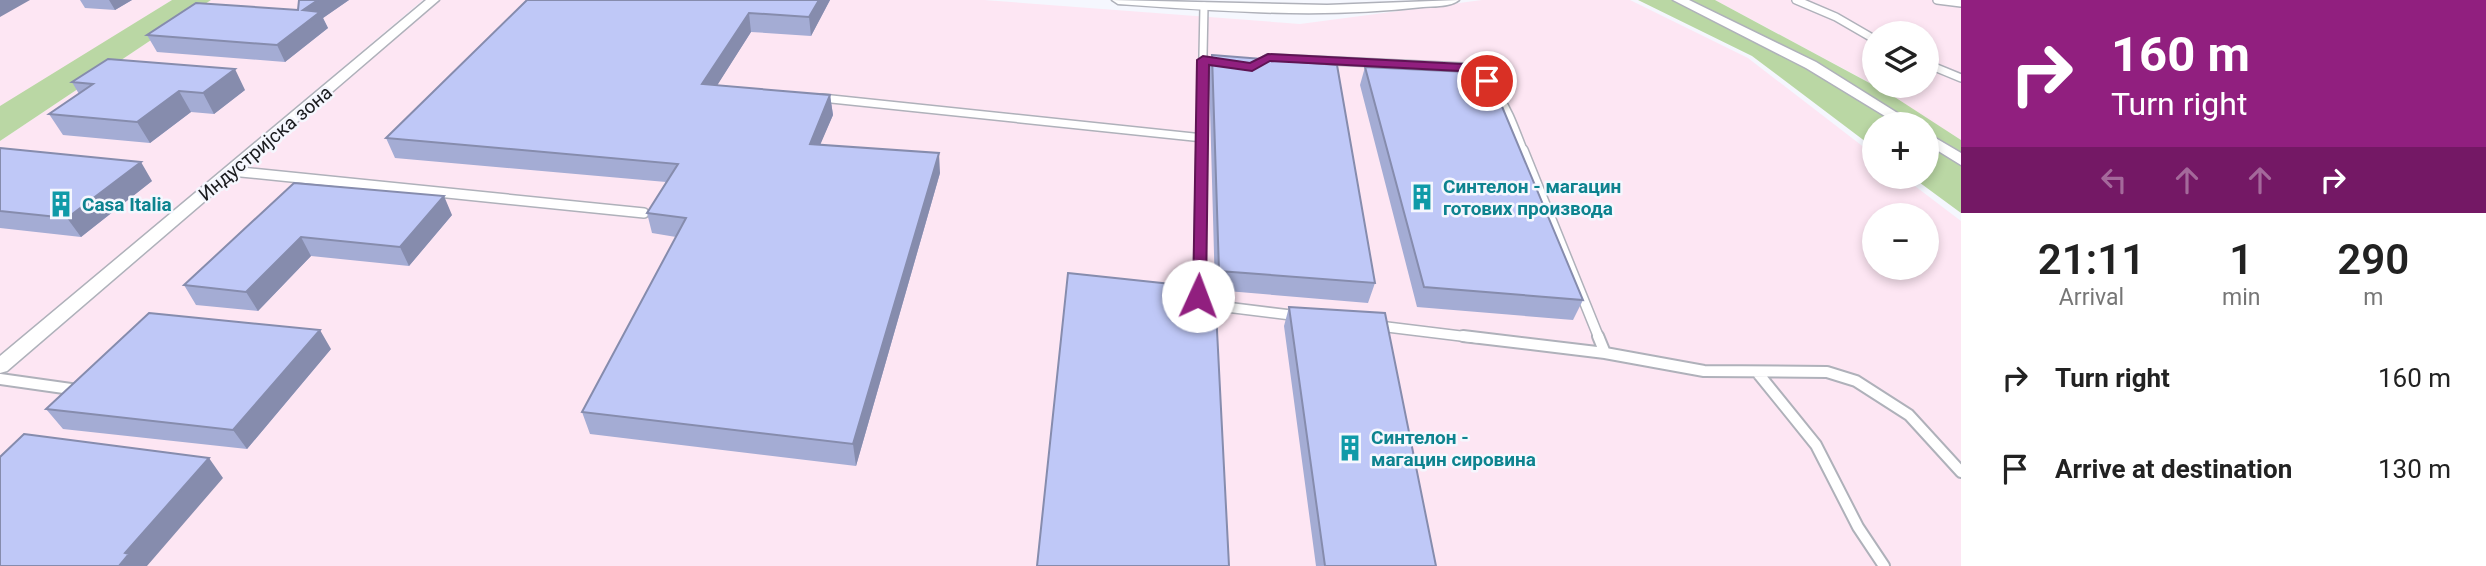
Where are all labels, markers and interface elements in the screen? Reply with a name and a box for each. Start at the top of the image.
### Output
map controls [1862,21,1939,280]
button: layers [1862,21,1939,98]
text: 160 m [2111,26,2250,83]
icon: right [1996,28,2087,119]
pin [1457,51,1517,111]
icon: arrive [1468,62,1506,100]
street label: Индустријска зона [194,81,337,206]
text: Turn right [2111,85,2247,123]
button: + [1862,112,1939,189]
icon: left [2095,161,2133,199]
icon: ahead [2168,161,2206,199]
icon: ahead [2241,161,2279,199]
icon: right [2314,161,2352,199]
place label: Синтелон - магацин готових производа [1443,175,1621,220]
building icon: Синтелон - магацин готових производа [1407,182,1437,212]
building icon: Casa Italia [46,189,76,219]
place label: Casa Italia [82,193,172,216]
button: − [1862,203,1939,280]
text: 21:11 [2038,235,2145,284]
text: 1 [2229,235,2253,284]
text: 290 [2337,235,2409,284]
position arrow [1161,259,1235,333]
text: Arrival [2059,284,2124,311]
text: min [2222,284,2260,311]
text: m [2363,284,2383,311]
icon: right [1996,359,2034,397]
text: Turn right [2055,363,2170,393]
text: 160 m [2378,363,2451,393]
place label: Синтелон - магацин сировина [1371,426,1536,471]
building icon: Синтелон - магацин сировина [1335,433,1365,463]
icon: arrive [1996,450,2034,488]
text: Arrive at destination [2055,454,2292,484]
text: 130 m [2378,454,2451,484]

